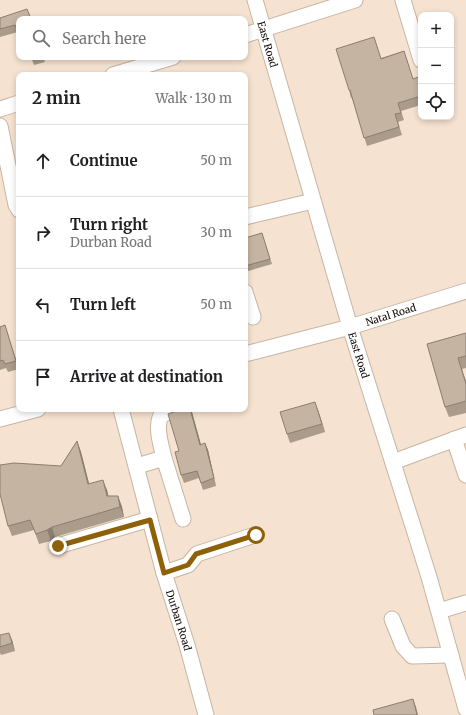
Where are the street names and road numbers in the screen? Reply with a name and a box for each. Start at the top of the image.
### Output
street label: East Road [254,20,280,69]
street label: Natal Road [364,301,418,329]
street label: East Road [345,331,372,380]
street label: Durban Road [163,588,194,652]

